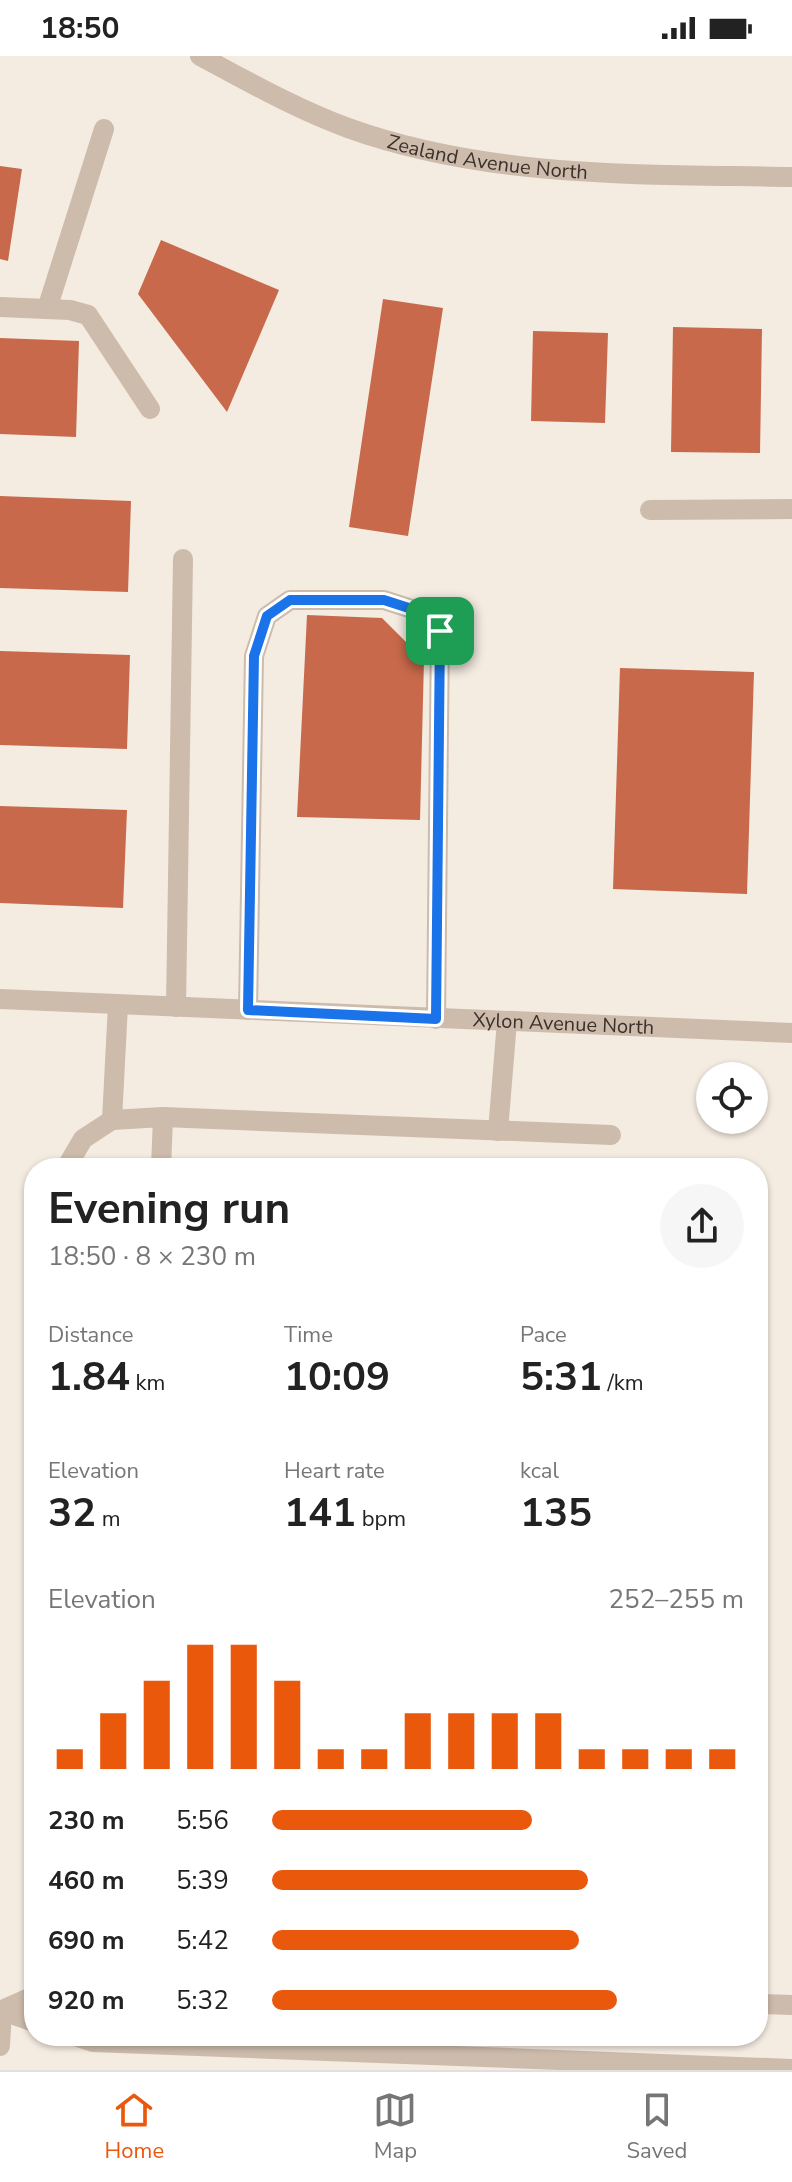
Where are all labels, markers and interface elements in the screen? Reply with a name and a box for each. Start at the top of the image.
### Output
text: 18:50 [40,8,119,49]
street label: Zealand Avenue North [384,128,589,185]
pin [406,597,474,665]
icon: arrive [418,609,462,653]
street label: Xylon Avenue North [472,1006,655,1041]
map controls [696,1062,768,1134]
button: locate [696,1062,768,1134]
text: Evening run [48,1179,290,1239]
button: share [660,1184,744,1268]
text: 18:50 · 8 × 230 m [48,1239,256,1274]
text: Distance [48,1320,133,1350]
text: Time [284,1320,333,1350]
text: Pace [520,1320,567,1350]
text: 1.84 [48,1350,130,1404]
text: 10:09 [284,1350,390,1404]
text: 5:31 [520,1350,602,1404]
text: km [130,1368,165,1398]
text: /km [602,1368,644,1398]
text: Elevation [48,1456,139,1486]
text: Heart rate [284,1456,385,1486]
text: kcal [520,1456,559,1486]
text: 32 [48,1486,96,1540]
text: 141 [284,1486,356,1540]
text: 135 [520,1486,592,1540]
text: m [96,1504,121,1534]
text: bpm [356,1504,406,1534]
text: Elevation [48,1582,156,1617]
text: 252–255 m [608,1582,744,1617]
text: 230 m [48,1803,125,1838]
text: 5:56 [176,1803,229,1838]
text: 460 m [48,1863,125,1898]
text: 5:39 [176,1863,229,1898]
text: 690 m [48,1923,125,1958]
text: 5:42 [176,1923,229,1958]
text: 920 m [48,1983,125,2018]
text: 5:32 [176,1983,229,2018]
tab: Home [105,2088,164,2166]
tab: Map [373,2088,417,2166]
tab: Saved [627,2088,687,2166]

